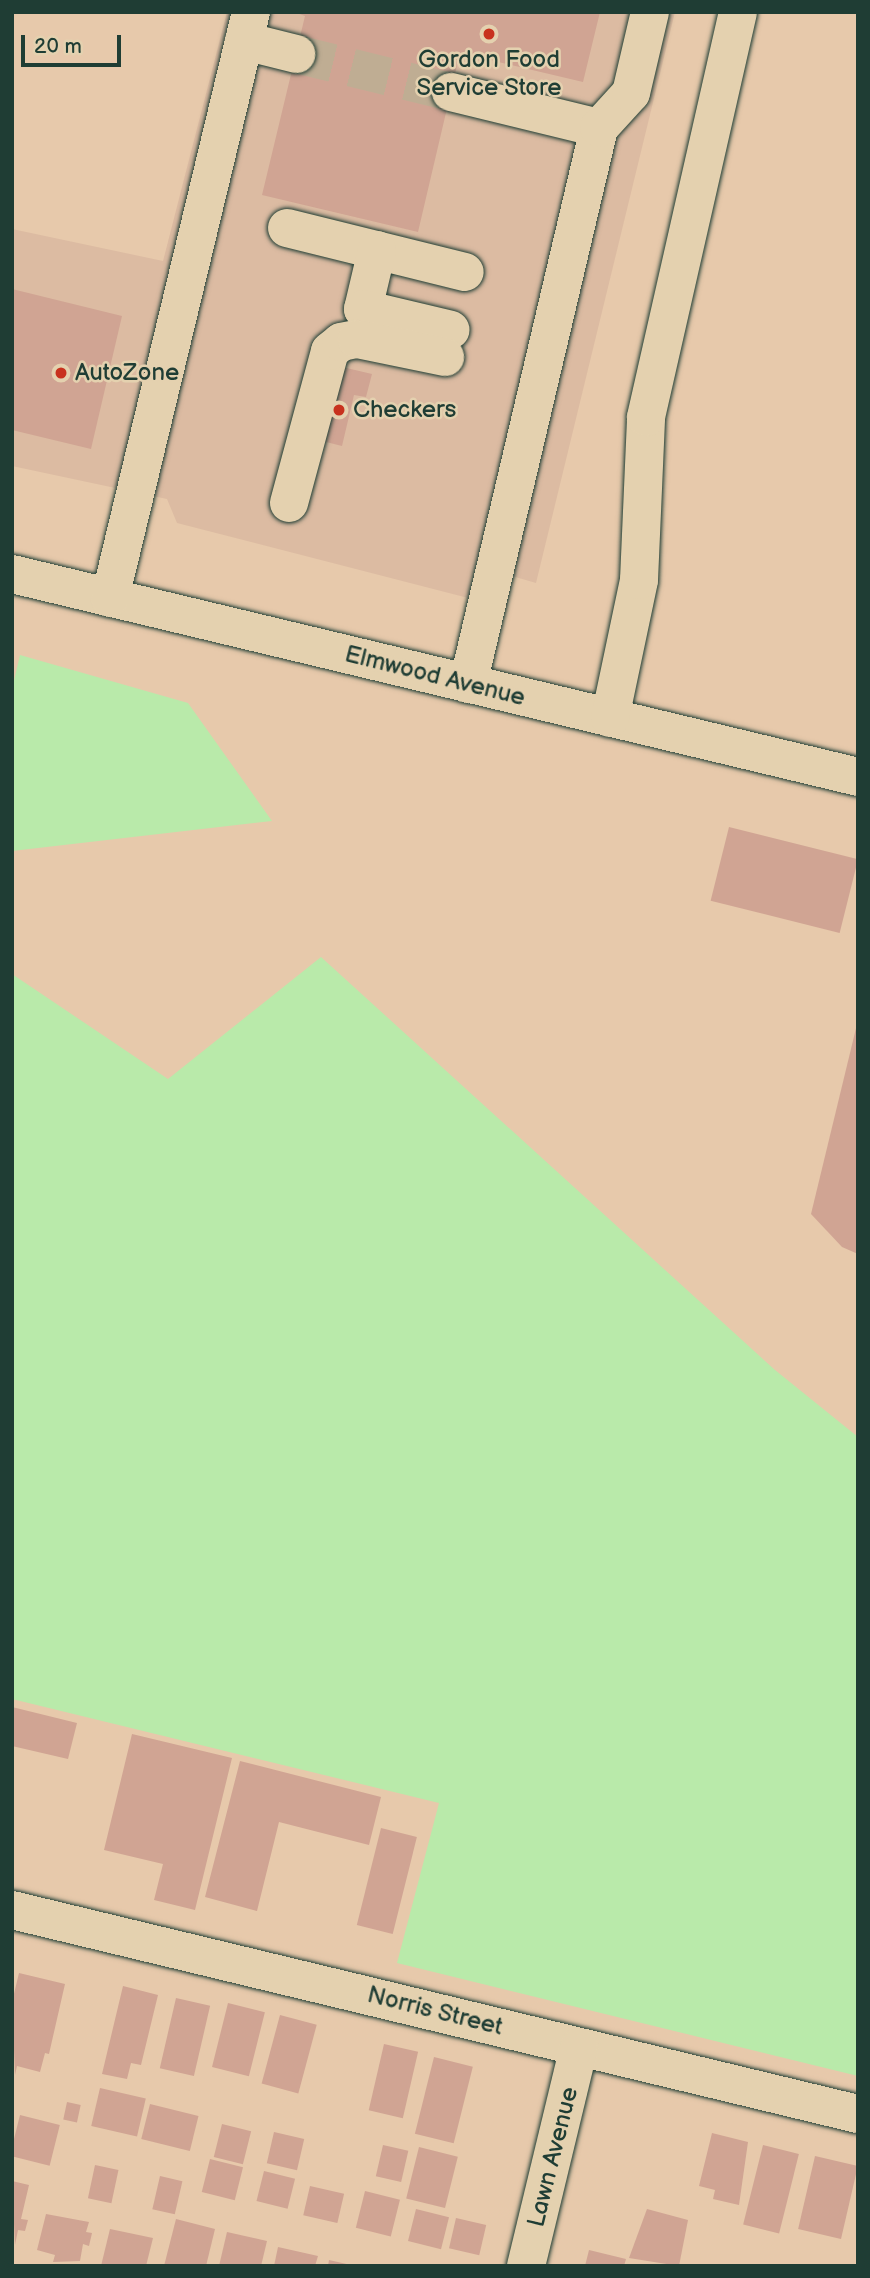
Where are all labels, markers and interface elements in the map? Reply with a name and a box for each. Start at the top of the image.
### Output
scale bar [24,21,124,65]
marker: Gordon Food Service Store [481,26,497,42]
text: 20 m [34,34,82,59]
place label: Gordon Food Service Store [416,46,562,102]
place label: AutoZone [75,359,179,387]
marker: AutoZone [53,365,69,381]
place label: Checkers [353,396,456,424]
marker: Checkers [331,402,347,418]
street label: Elmwood Avenue [342,640,528,712]
street label: Norris Street [364,1980,506,2042]
street label: Lawn Avenue [522,2084,584,2230]

